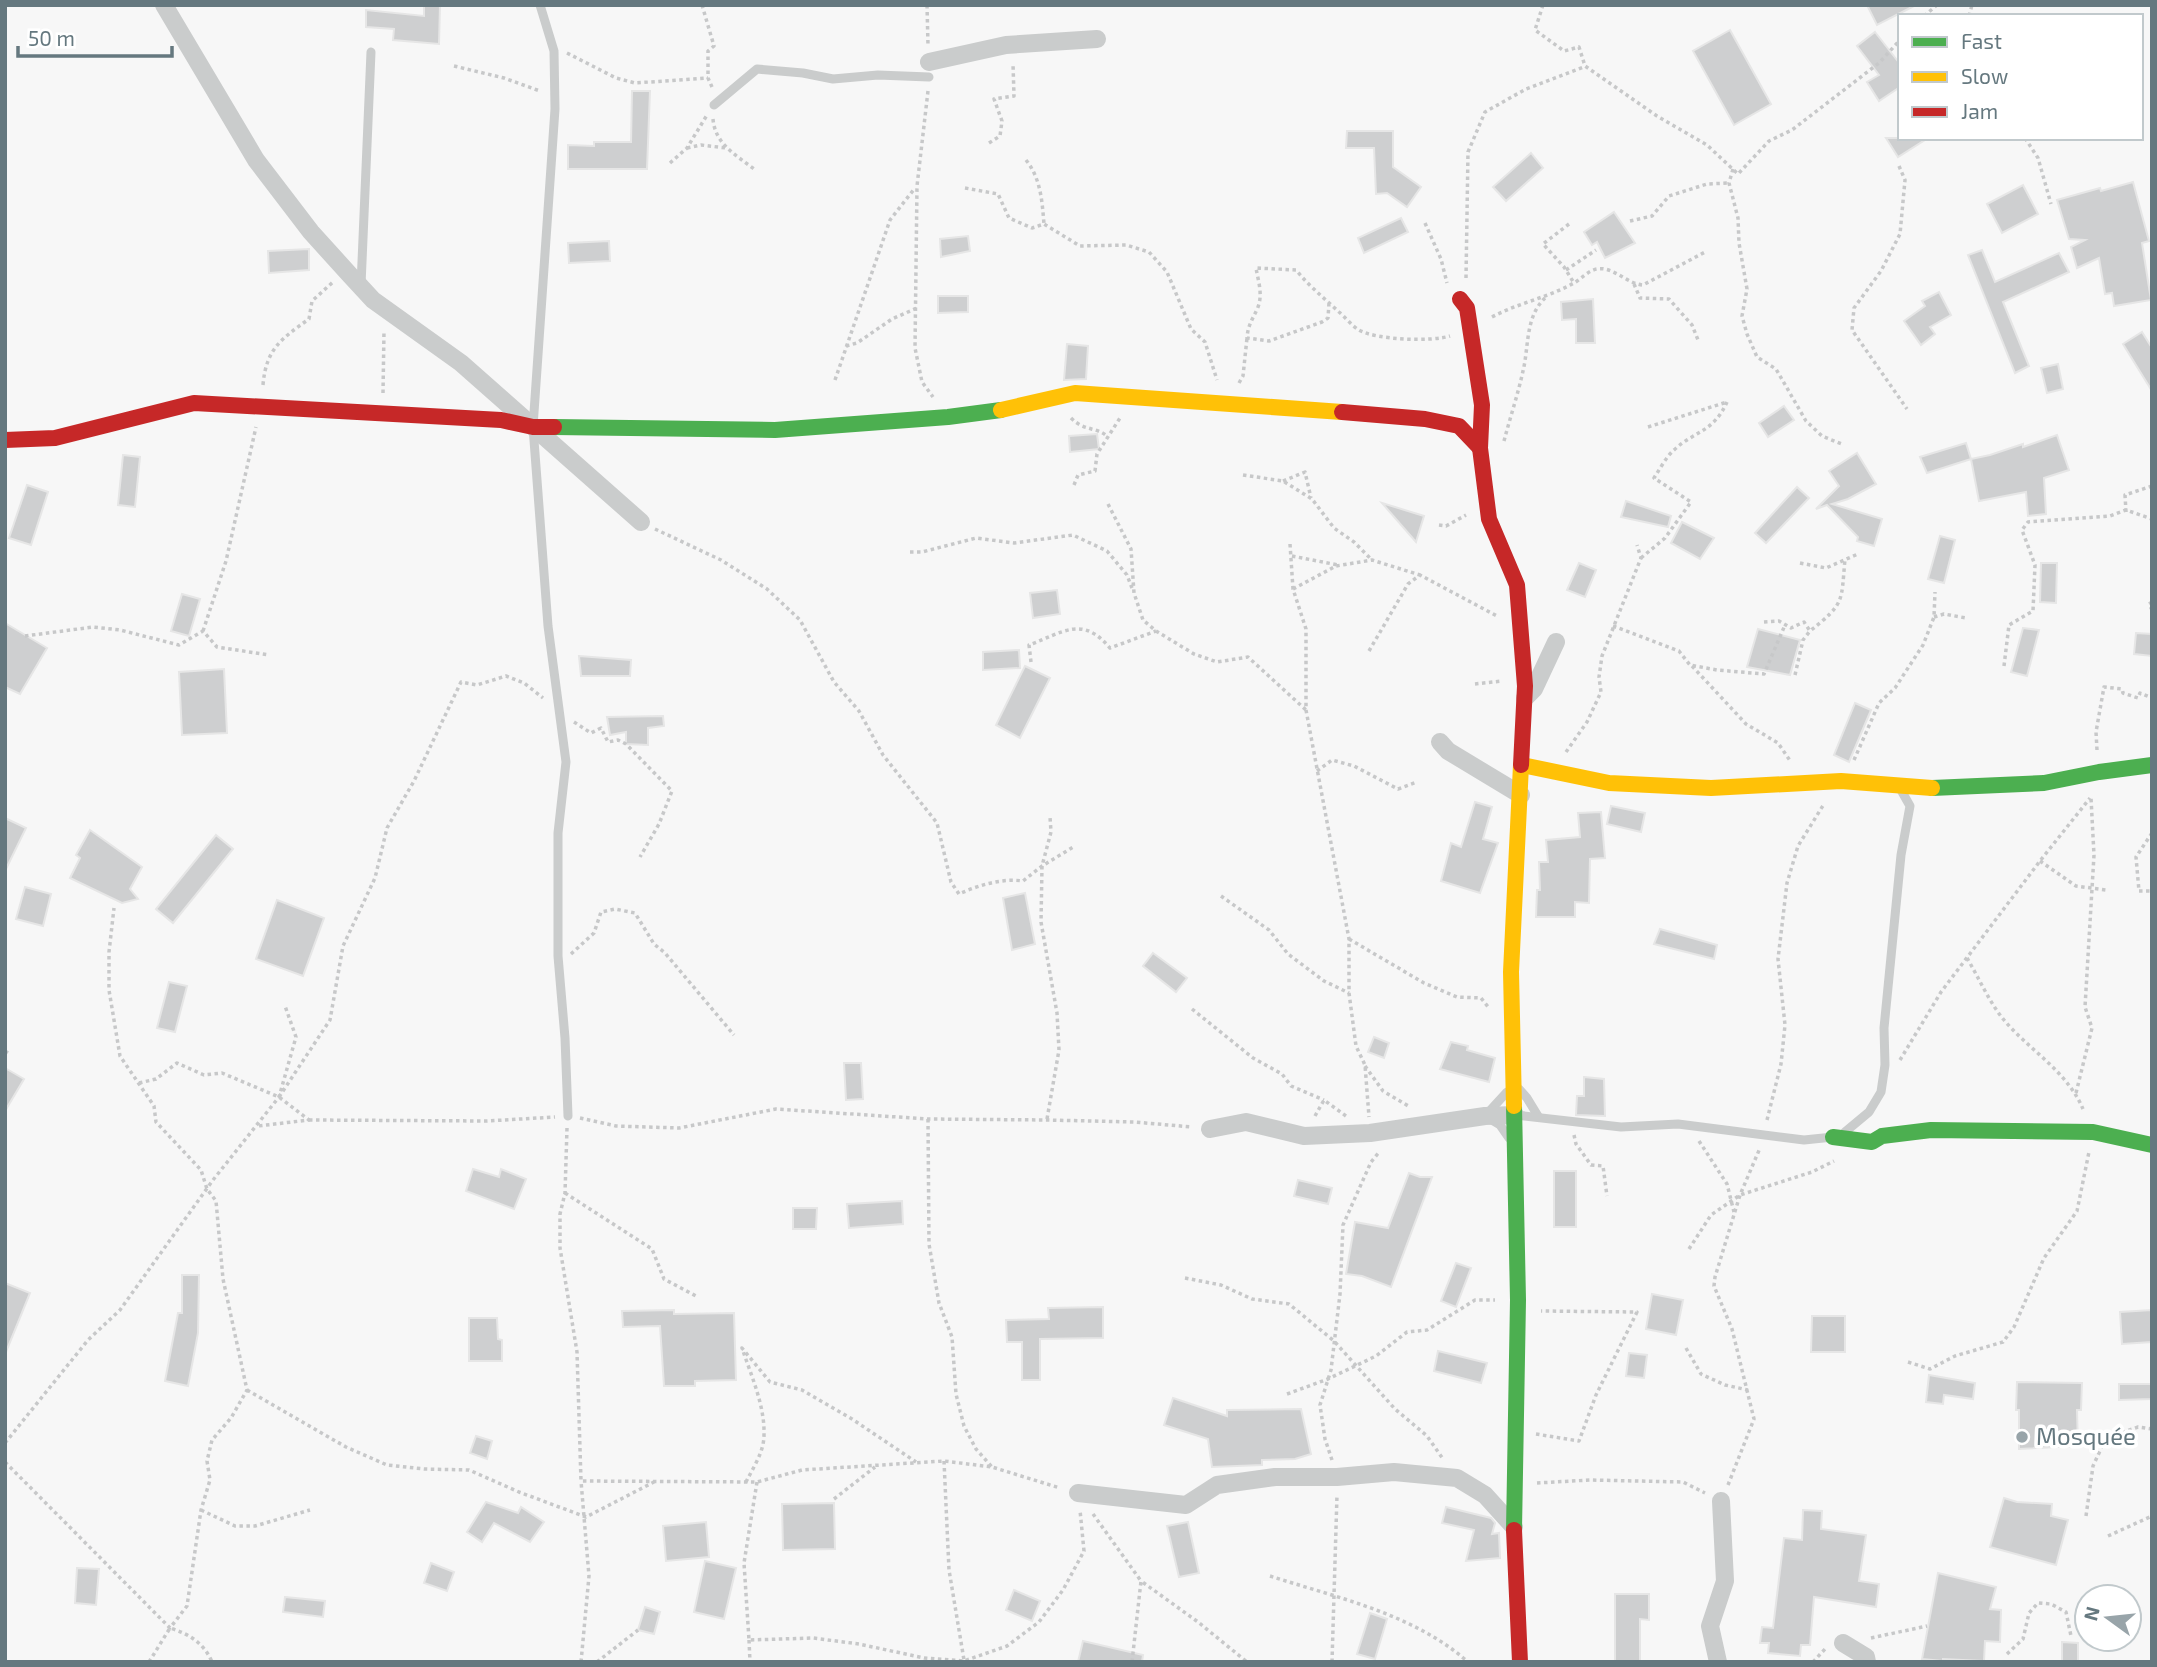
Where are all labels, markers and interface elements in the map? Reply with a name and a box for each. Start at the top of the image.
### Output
scale bar [18,14,172,58]
legend [1898,14,2143,140]
text: 50 m [28,25,75,50]
text: Fast [1961,28,2002,53]
text: Slow [1961,63,2008,88]
text: Jam [1961,98,1998,123]
place label: Mosquée [2036,1421,2136,1450]
marker: Mosquée [2014,1429,2030,1445]
north arrow [2073,1583,2143,1653]
text: N [2078,1604,2104,1623]

